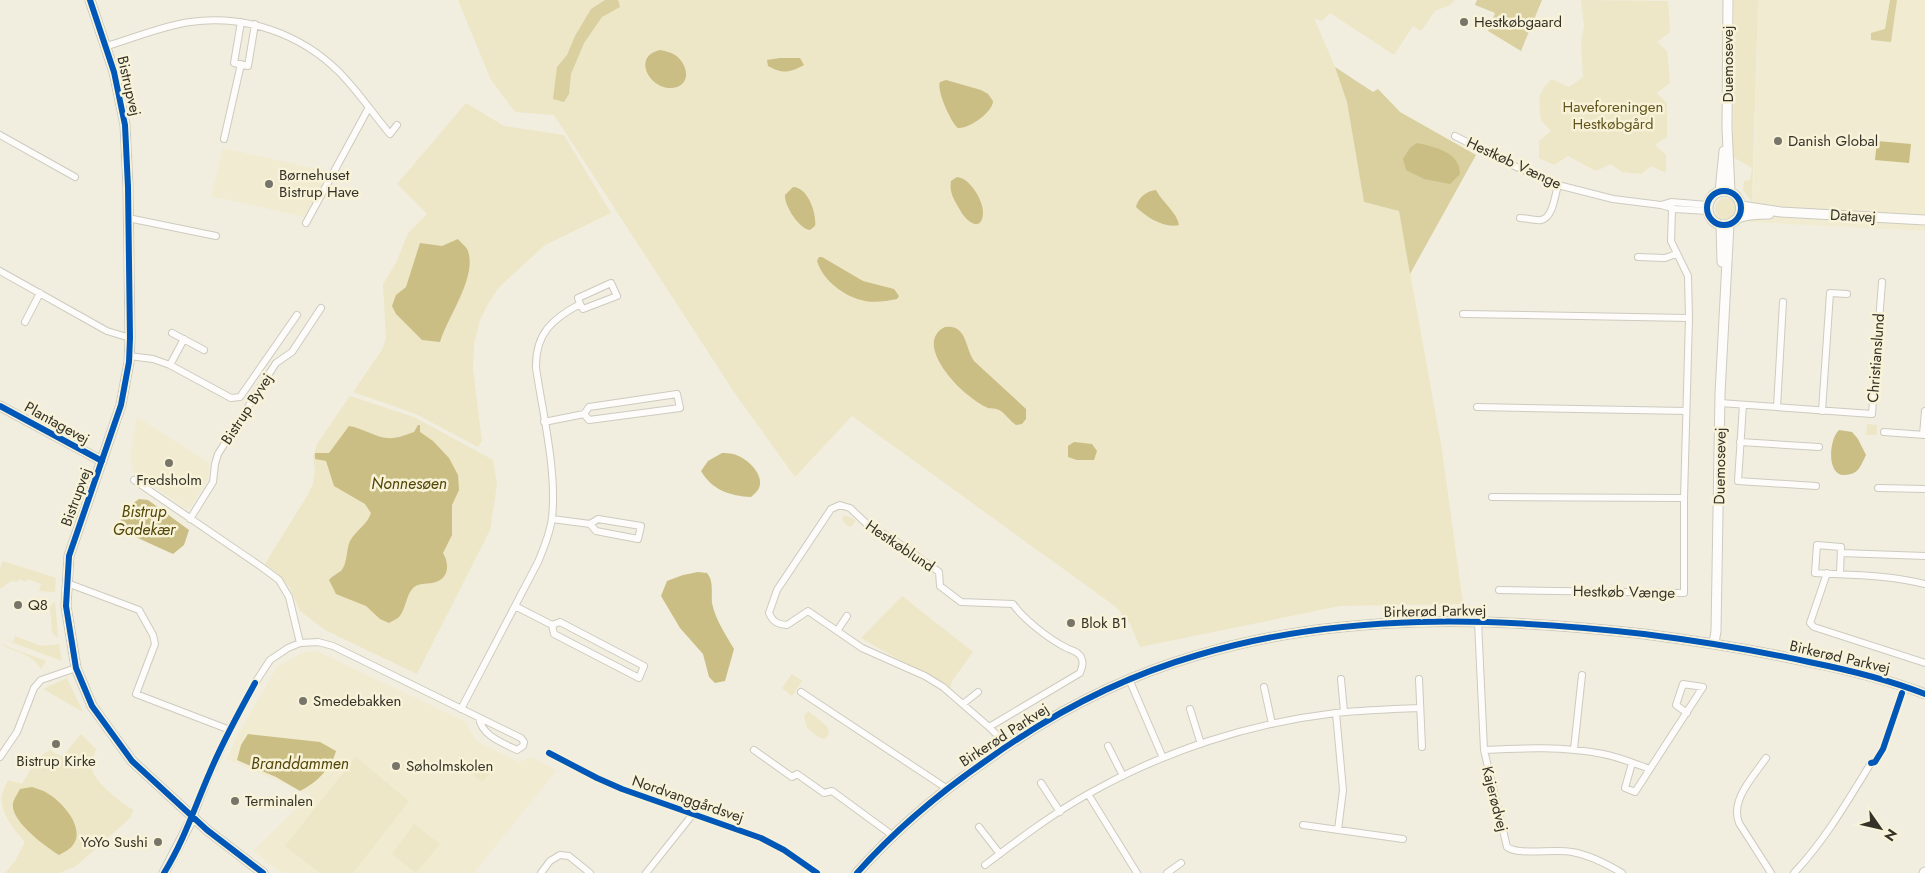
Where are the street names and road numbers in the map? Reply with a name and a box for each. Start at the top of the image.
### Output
street label: Duemosevej [1717,25,1739,103]
street label: Bistrupvej [111,54,147,118]
street label: Hestkøb Vænge [1463,131,1565,195]
street label: Datavej [1829,204,1877,228]
street label: Christianslund [1862,313,1890,403]
street label: Bistrup Byvej [216,369,278,449]
street label: Plantagevej [20,396,94,450]
street label: Duemosevej [1708,427,1732,505]
street label: Bistrupvej [55,465,97,529]
street label: Hestkøblund [861,515,939,577]
street label: Hestkøb Vænge [1573,580,1676,604]
street label: Birkerød Parkvej [1383,599,1487,623]
street label: Birkerød Parkvej [1787,635,1893,679]
street label: Birkerød Parkvej [955,698,1053,772]
street label: Kajerødvej [1476,764,1514,834]
street label: Nordvanggårdsvej [629,770,747,828]

